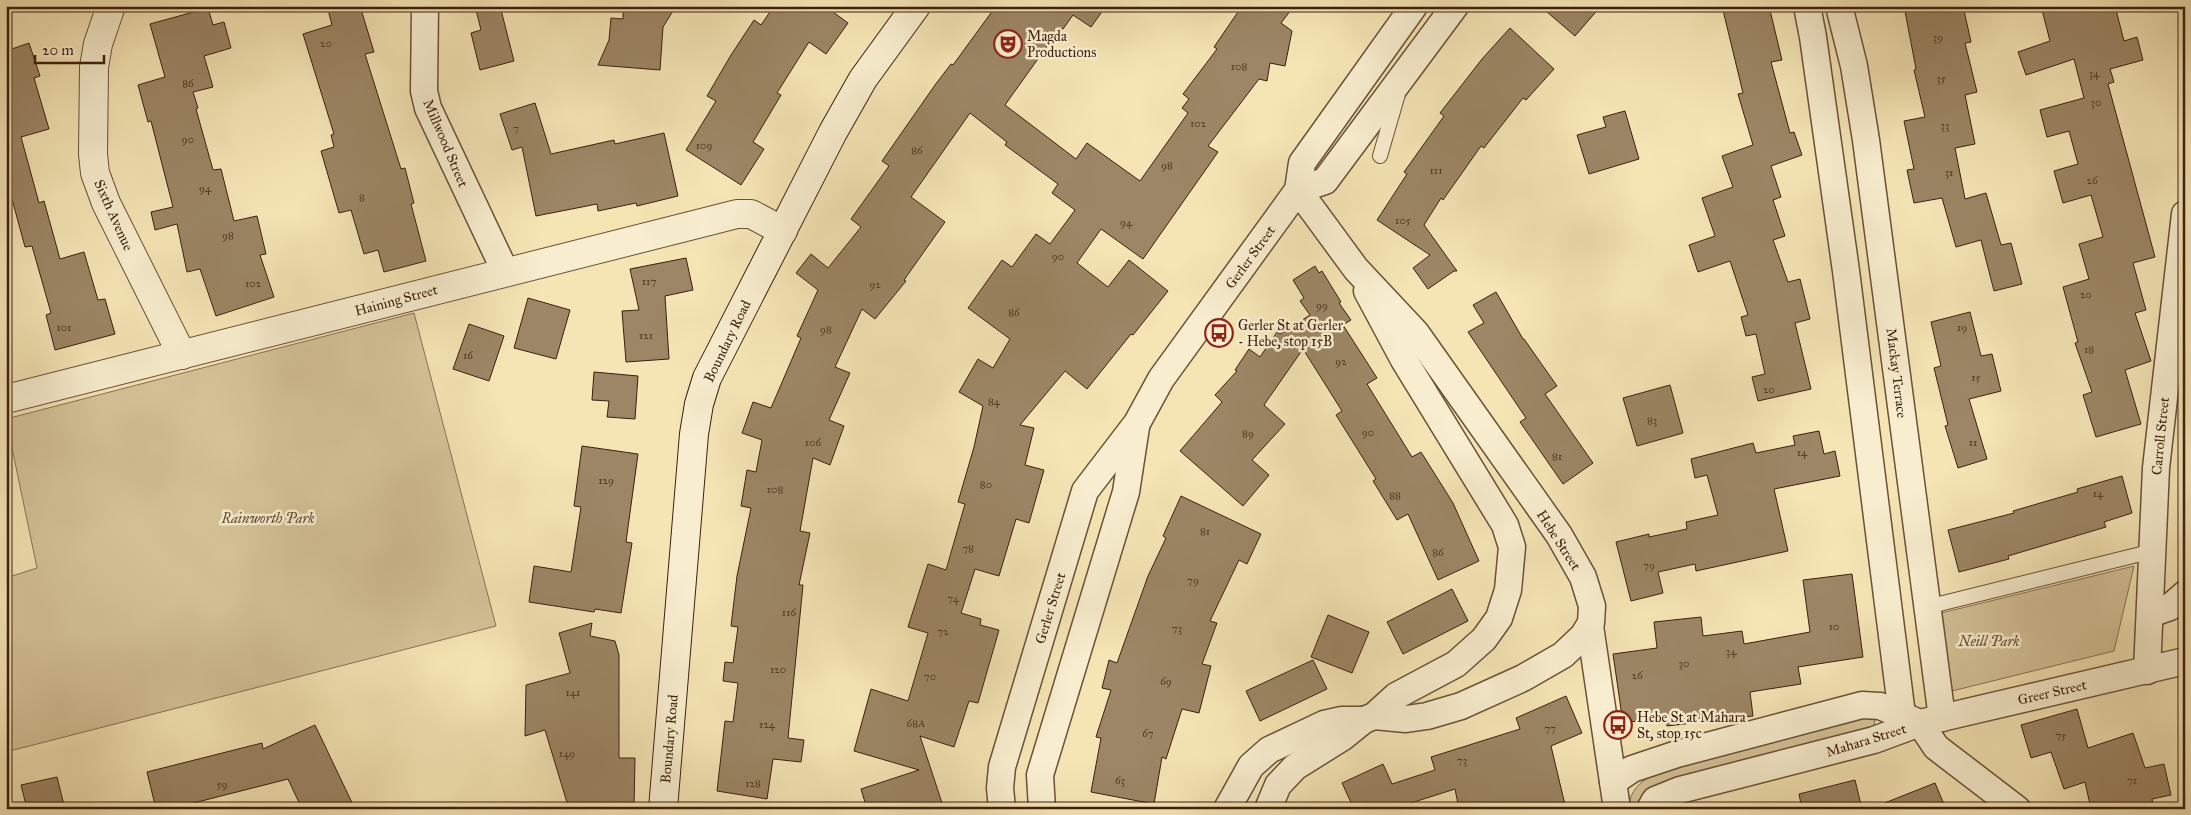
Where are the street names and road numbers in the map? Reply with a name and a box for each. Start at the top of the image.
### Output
street label: Millwood Street [419,97,472,190]
street label: Sixth Avenue [90,177,137,253]
street label: Gerler Street [1222,222,1279,292]
street label: Haining Street [353,281,440,320]
street label: Boundary Road [700,297,755,385]
street label: Mackay Terrace [1883,327,1910,419]
street label: Carroll Street [2148,396,2173,476]
street label: Hebe Street [1533,507,1584,574]
street label: Gerler Street [1032,570,1069,646]
street label: Greer Street [2016,676,2088,709]
street label: Boundary Road [657,694,682,784]
street label: Mahara Street [1824,720,1908,761]

